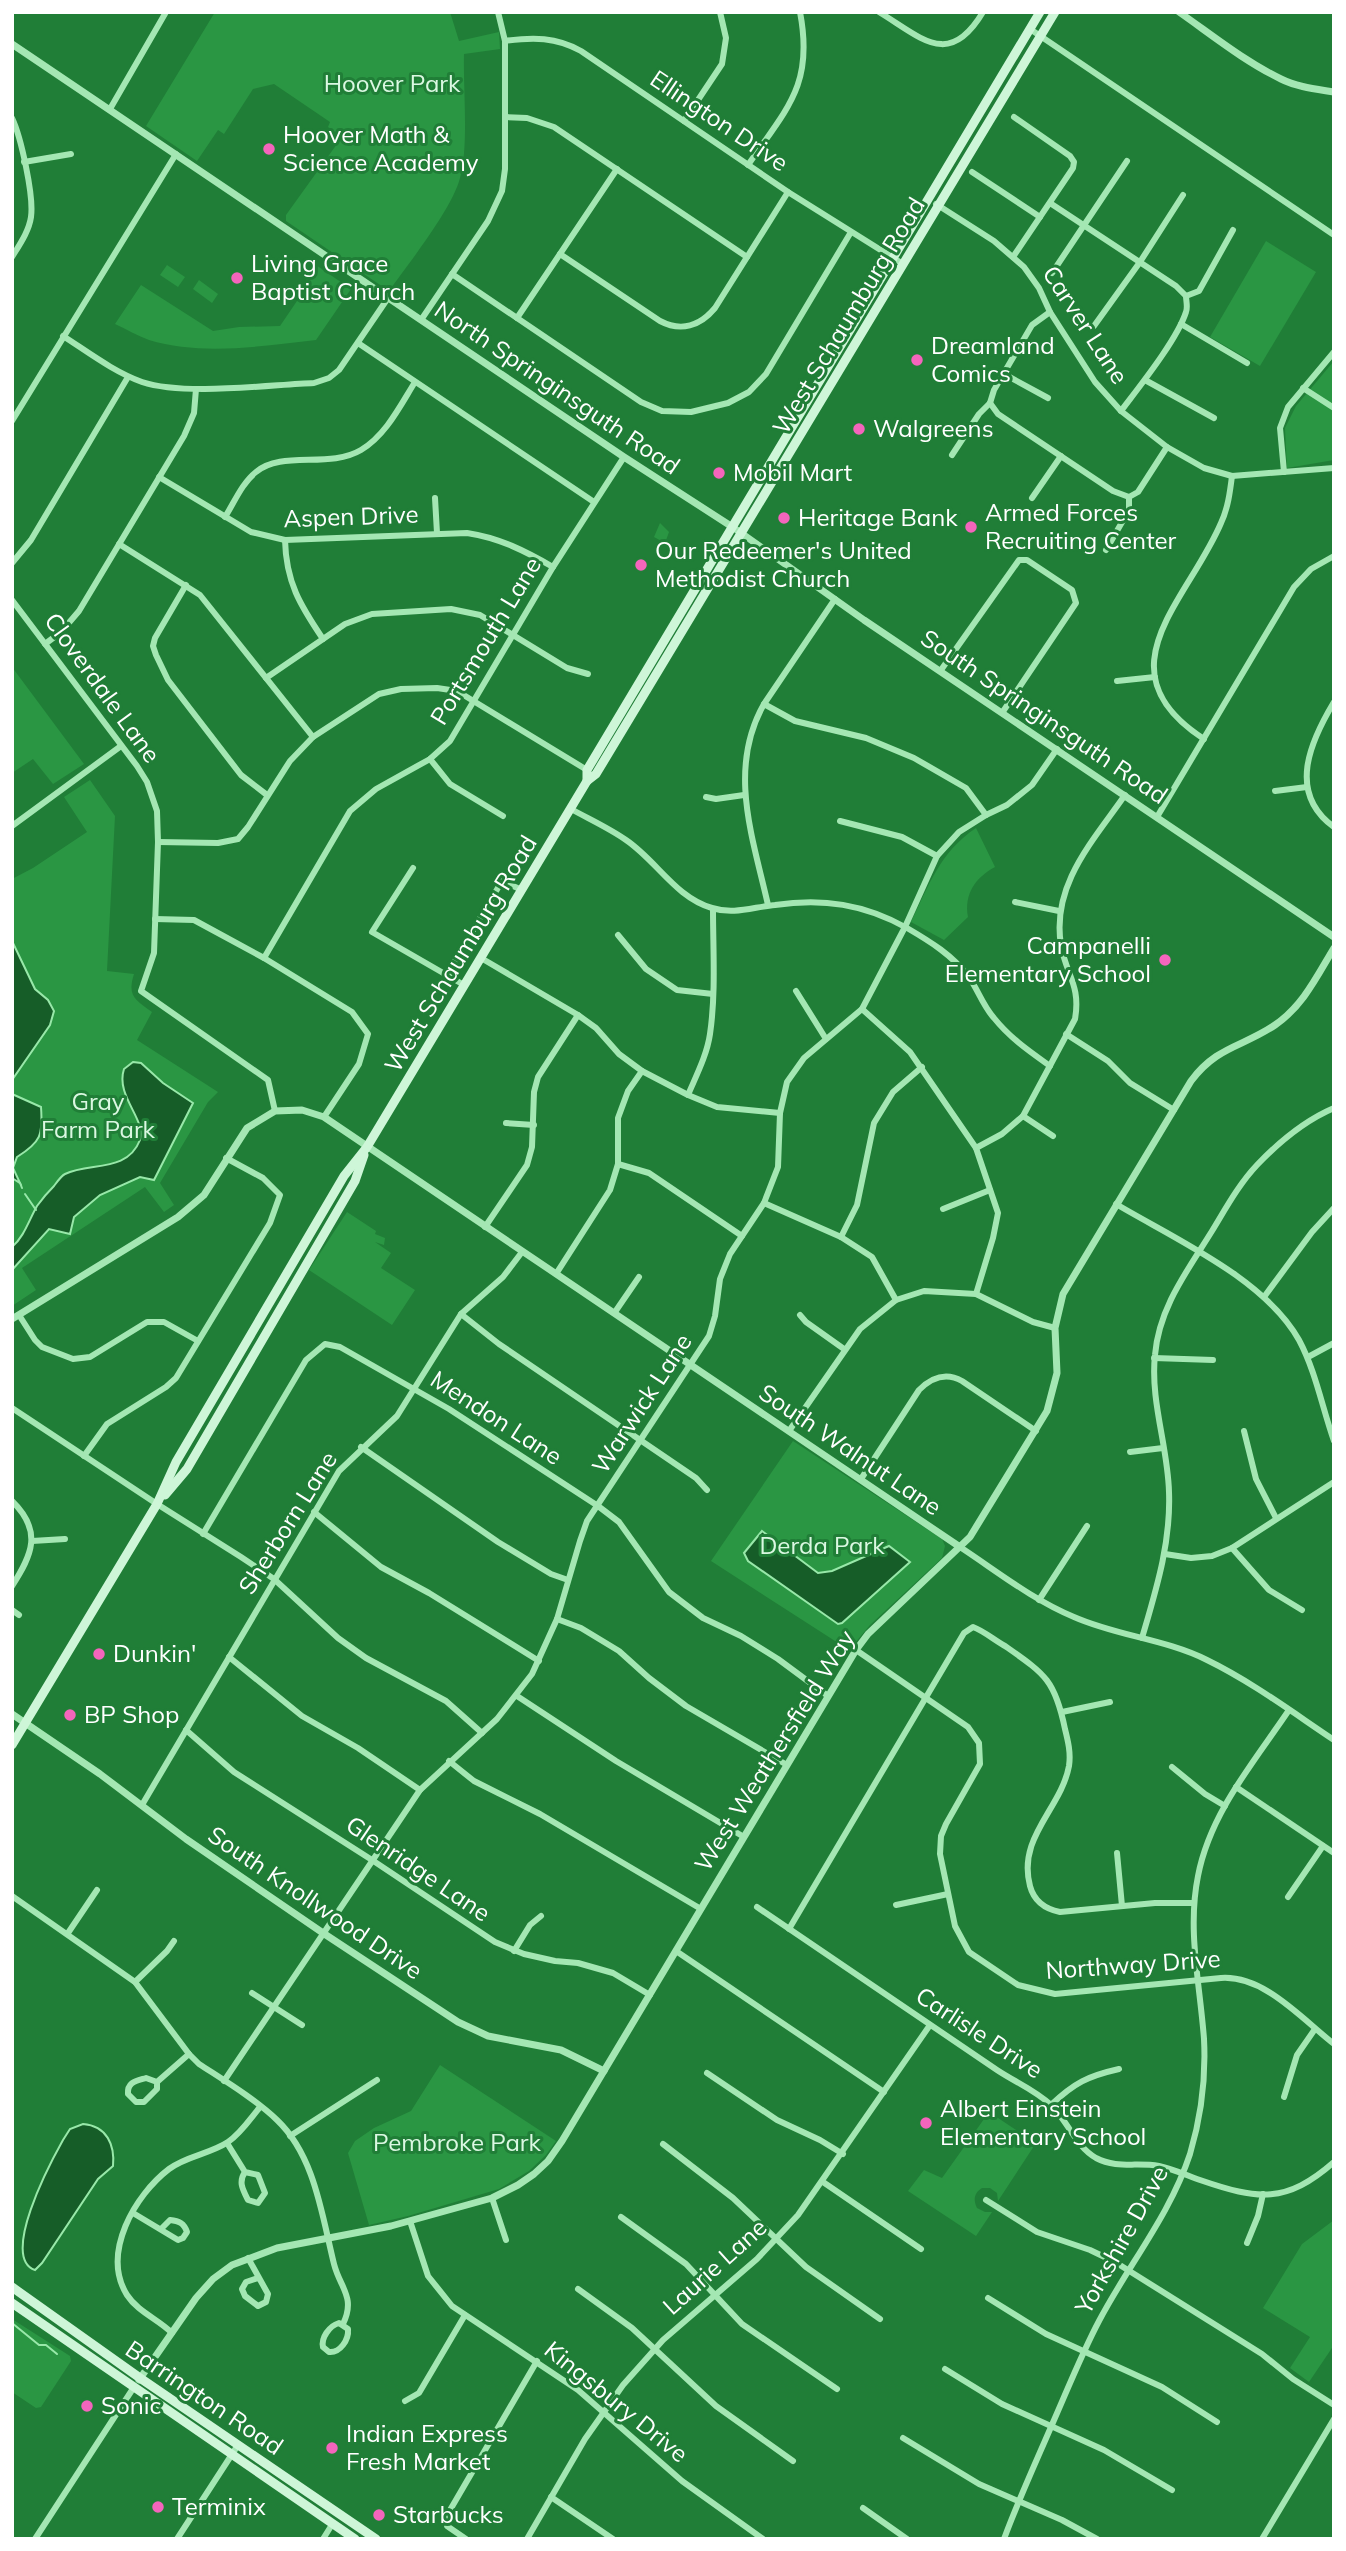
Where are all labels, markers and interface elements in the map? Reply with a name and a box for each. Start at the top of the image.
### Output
street label: Ellington Drive [645,63,794,177]
park label: Hoover Park [324,68,461,98]
place label: Hoover Math & Science Academy [283,119,479,177]
marker: Hoover Math & Science Academy [261,141,277,157]
street label: West Schaumburg Road [765,191,931,440]
place label: Living Grace Baptist Church [251,248,415,306]
street label: Carver Lane [1036,260,1135,389]
marker: Living Grace Baptist Church [229,270,245,286]
street label: North Springinsguth Road [429,294,686,481]
place label: Dreamland Comics [931,330,1055,388]
marker: Dreamland Comics [909,352,925,368]
place label: Walgreens [873,413,994,443]
marker: Walgreens [851,421,867,437]
place label: Mobil Mart [733,457,852,487]
marker: Mobil Mart [711,465,727,481]
place label: Armed Forces Recruiting Center [985,497,1176,555]
street label: Aspen Drive [283,499,419,533]
place label: Heritage Bank [798,502,958,532]
marker: Heritage Bank [776,510,792,526]
marker: Armed Forces Recruiting Center [963,519,979,535]
place label: Our Redeemer's United Methodist Church [655,535,912,593]
street label: Portsmouth Lane [423,551,547,730]
marker: Our Redeemer's United Methodist Church [633,557,649,573]
street label: Cloverdale Lane [38,606,167,768]
street label: South Springinsguth Road [916,622,1174,810]
street label: West Schaumburg Road [377,829,543,1078]
place label: Campanelli Elementary School [945,930,1151,988]
marker: Campanelli Elementary School [1157,952,1173,968]
park label: Gray Farm Park [41,1086,156,1144]
street label: Warwick Lane [585,1328,698,1479]
street label: Mendon Lane [425,1364,568,1471]
street label: South Walnut Lane [754,1377,948,1521]
street label: Sherborn Lane [231,1446,343,1599]
park label: Derda Park [759,1530,885,1560]
street label: West Weathersfield Way [687,1624,861,1877]
place label: Dunkin' [113,1638,196,1668]
marker: Dunkin' [91,1646,107,1662]
place label: BP Shop [84,1699,179,1729]
marker: BP Shop [62,1707,78,1723]
street label: Glenridge Lane [341,1809,496,1927]
street label: South Knollwood Drive [203,1819,429,1985]
street label: Northway Drive [1044,1943,1221,1985]
street label: Carlisle Drive [910,1980,1049,2084]
place label: Albert Einstein Elementary School [940,2093,1146,2151]
marker: Albert Einstein Elementary School [918,2115,934,2131]
park label: Pembroke Park [373,2127,542,2157]
street label: Yorkshire Drive [1068,2160,1174,2320]
street label: Laurie Lane [656,2212,773,2321]
street label: Barrington Road [120,2333,289,2461]
street label: Kingsbury Drive [539,2334,694,2468]
place label: Sonic [101,2390,161,2420]
marker: Sonic [79,2398,95,2414]
place label: Indian Express Fresh Market [346,2418,508,2476]
marker: Indian Express Fresh Market [324,2440,340,2456]
place label: Terminix [172,2491,266,2521]
marker: Terminix [150,2499,166,2515]
place label: Starbucks [393,2499,504,2529]
marker: Starbucks [371,2507,387,2523]

